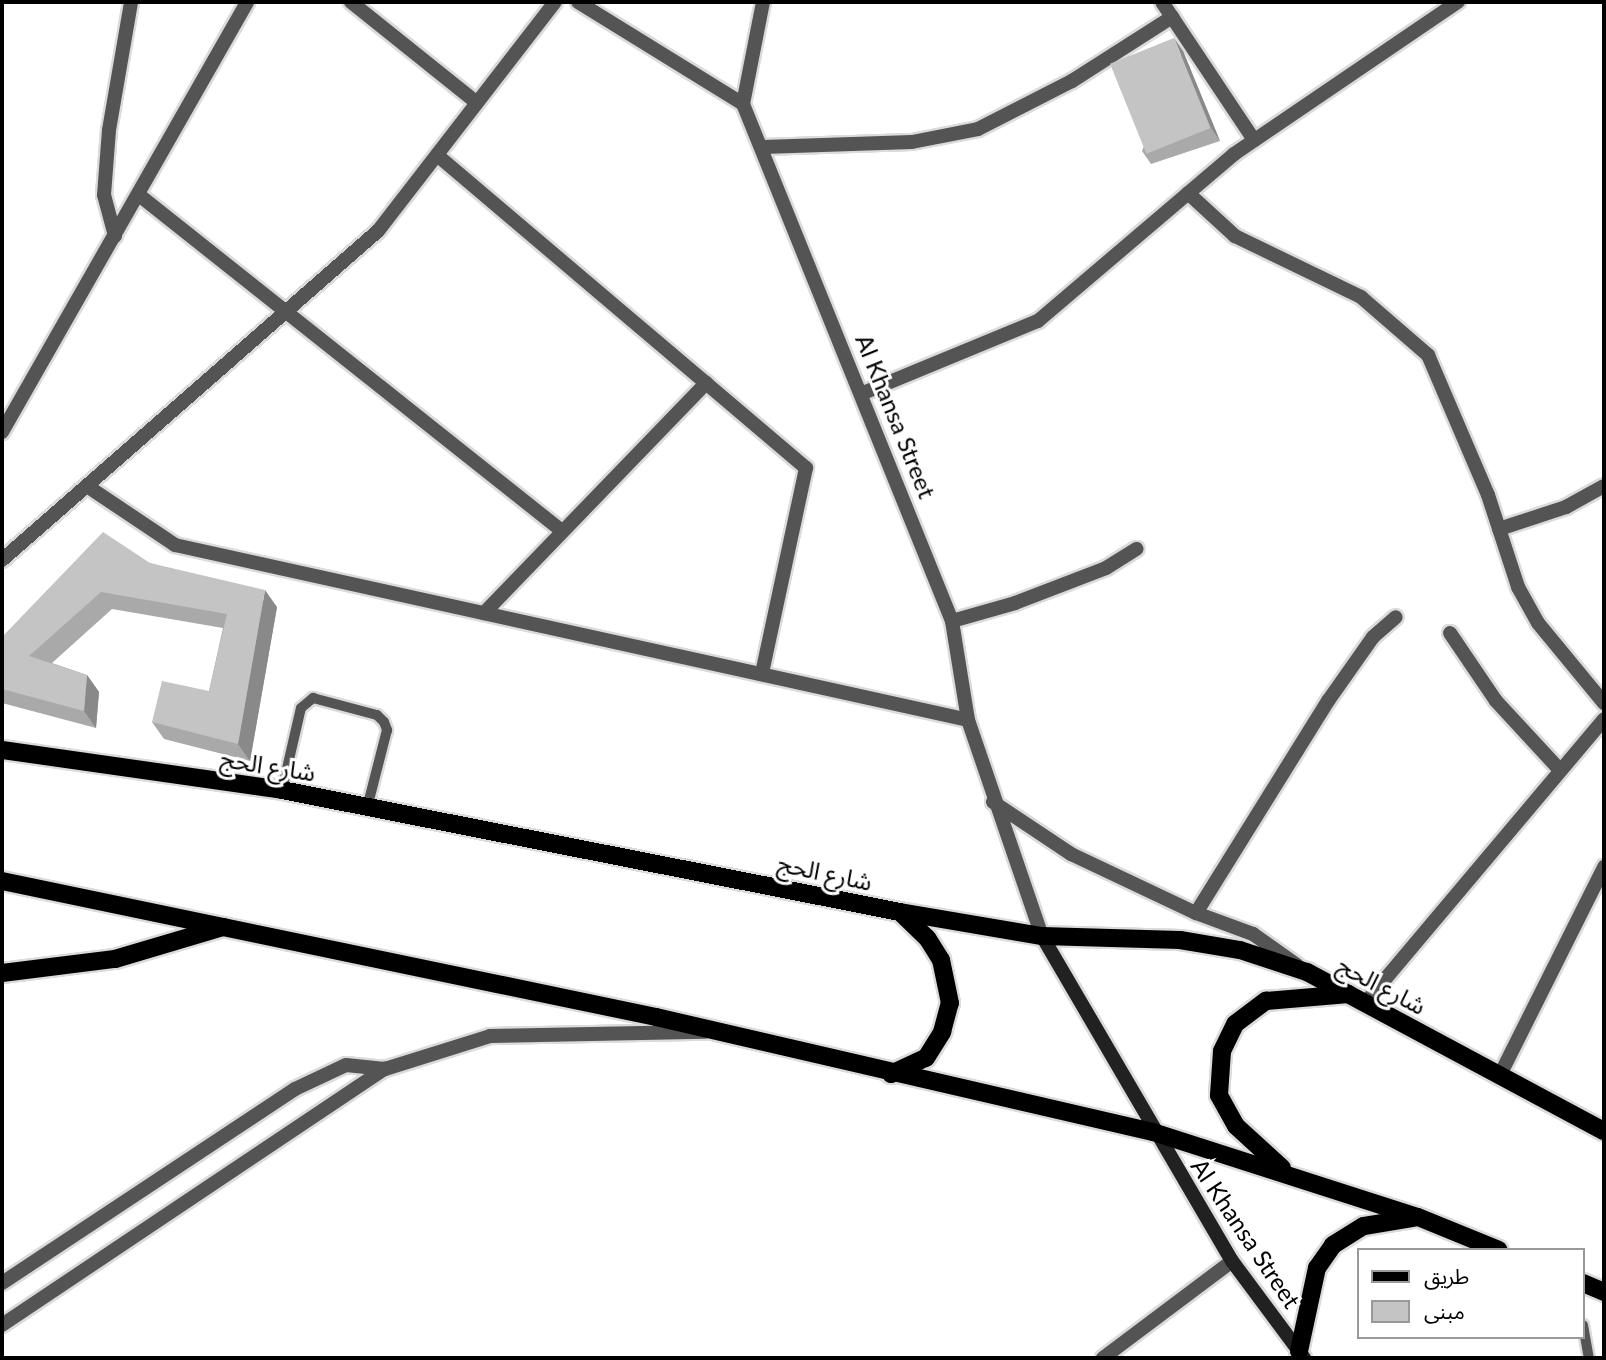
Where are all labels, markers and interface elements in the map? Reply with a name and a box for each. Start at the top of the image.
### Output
street label: Al Khansa Street [850,330,942,502]
street label: شارع الحج [218,743,318,787]
street label: شارع الحج [775,848,875,896]
street label: شارع الحج [1333,950,1431,1020]
street label: Al Khansa Street [1185,1153,1307,1313]
legend [1358,1248,1585,1339]
text: طريق [1424,1263,1469,1288]
text: مبنى [1424,1298,1465,1323]

